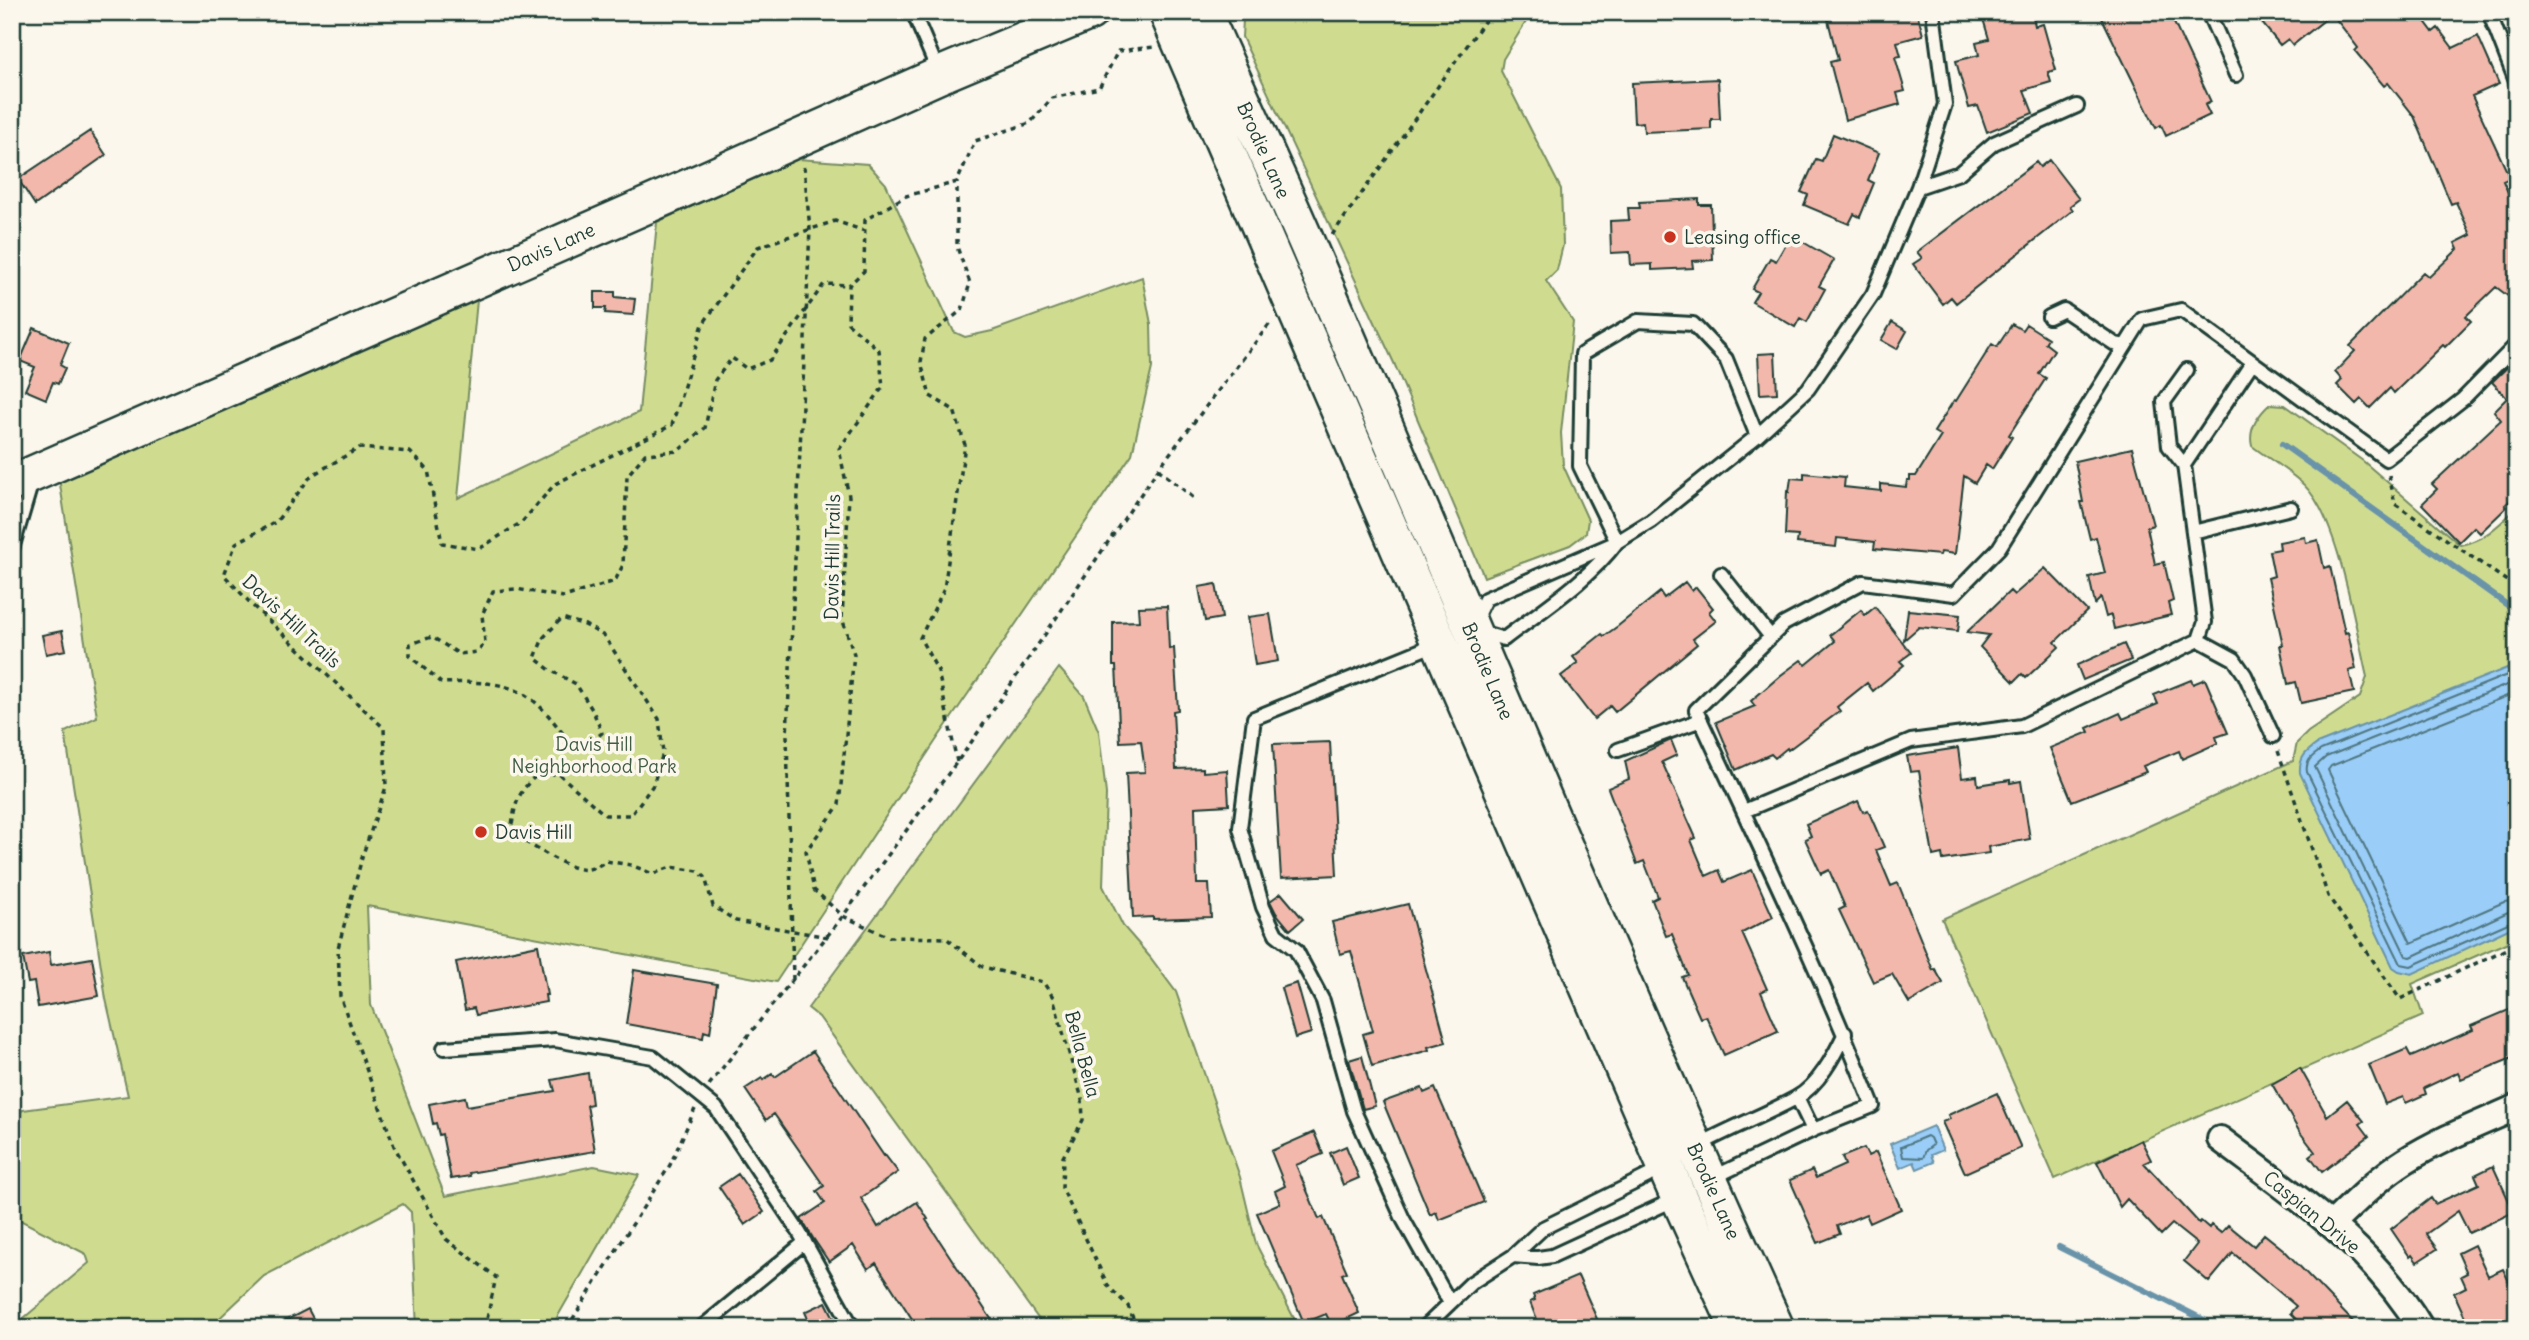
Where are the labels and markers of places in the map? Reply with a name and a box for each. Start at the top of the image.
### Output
place label: Leasing office [1684,225,1801,249]
marker: Leasing office [1662,229,1678,245]
place label: Davis Hill [495,820,572,844]
marker: Davis Hill [473,824,489,840]

